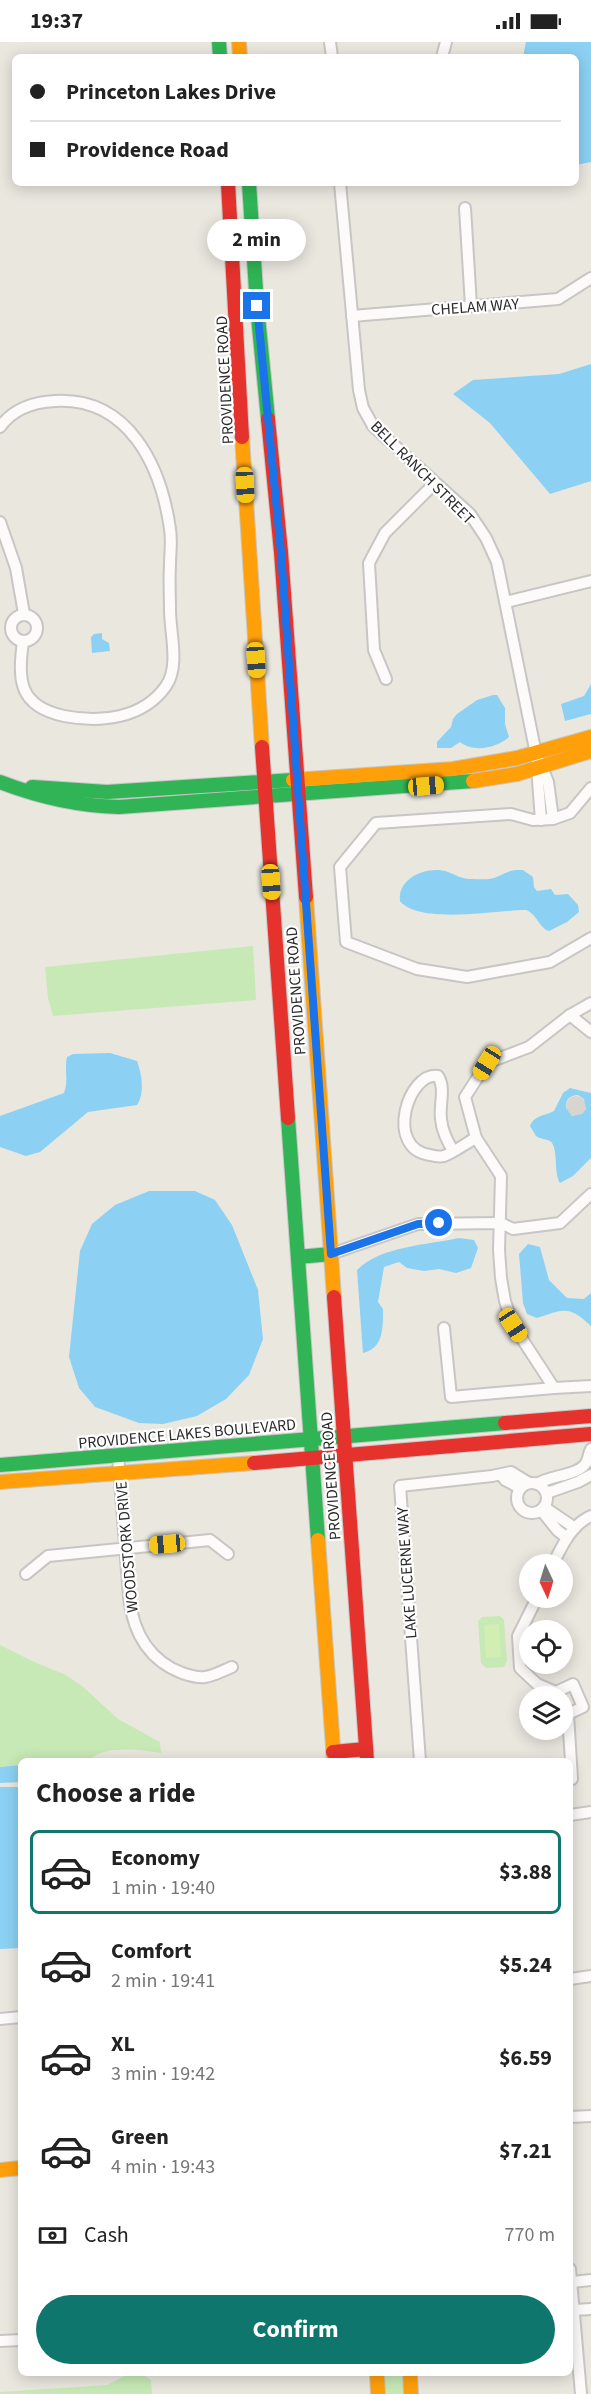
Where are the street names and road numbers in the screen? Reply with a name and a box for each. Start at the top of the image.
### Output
street label: CHELAM WAY [430,293,520,321]
street label: PROVIDENCE ROAD [211,315,239,445]
street label: BELL RANCH STREET [365,416,479,530]
street label: PROVIDENCE ROAD [281,926,311,1056]
street label: PROVIDENCE ROAD [316,1411,346,1541]
street label: PROVIDENCE LAKES BOULEVARD [77,1413,297,1454]
street label: WOODSTORK DRIVE [110,1480,144,1614]
street label: LAKE LUCERNE WAY [391,1506,423,1640]

